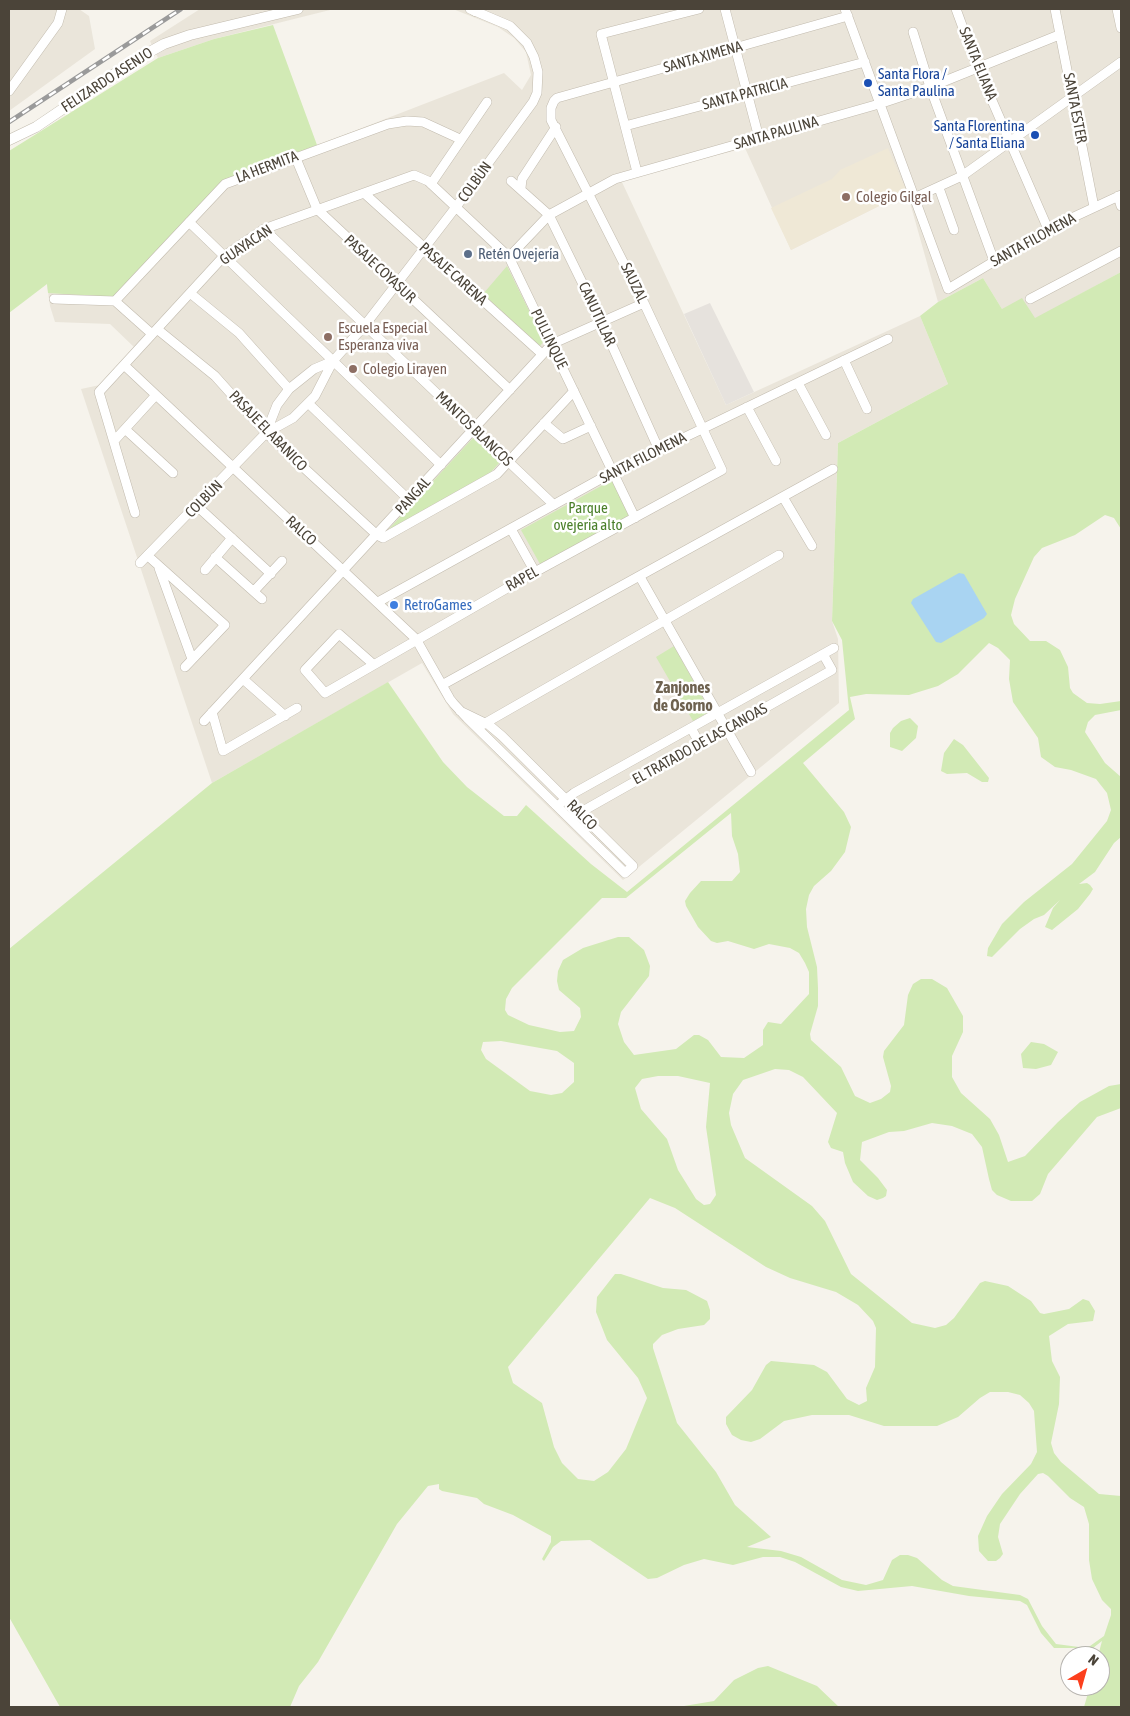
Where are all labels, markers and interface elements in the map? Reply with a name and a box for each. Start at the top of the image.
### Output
street label: SANTA ELIANA [955,25,1001,103]
street label: SANTA XIMENA [662,37,744,77]
street label: FELIZARDO ASENJO [58,44,156,116]
place label: Santa Flora / Santa Paulina [878,65,955,100]
street label: SANTA ESTER [1059,71,1091,145]
street label: SANTA PATRICIA [701,74,789,114]
marker: Santa Flora / Santa Paulina [862,77,874,89]
street label: SANTA PAULINA [732,112,820,154]
place label: Santa Florentina / Santa Eliana [934,117,1025,152]
marker: Santa Florentina / Santa Eliana [1029,129,1041,141]
street label: LA HERMITA [233,147,301,187]
street label: COLBÚN [454,158,496,206]
place label: Colegio Gilgal [856,188,932,206]
marker: Colegio Gilgal [840,191,852,203]
street label: SANTA FILOMENA [987,209,1079,271]
street label: GUAYACAN [216,221,276,269]
street label: PASAJE COYASUR [340,231,420,307]
street label: PASAJE CARENA [415,239,491,309]
place label: Retén Ovejería [478,245,559,263]
marker: Retén Ovejería [462,248,474,260]
street label: SAUZAL [617,260,651,306]
street label: CANUTILLAR [574,279,620,349]
street label: PULLINQUE [527,306,571,372]
place label: Escuela Especial Esperanza viva [338,319,428,354]
marker: Escuela Especial Esperanza viva [322,331,334,343]
place label: Colegio Lirayen [363,360,447,378]
marker: Colegio Lirayen [347,363,359,375]
street label: PASAJE EL ABANICO [225,387,311,475]
street label: MANTOS BLANCOS [432,388,516,470]
street label: SANTA FILOMENA [597,428,689,488]
street label: PANGAL [392,474,434,518]
street label: COLBÚN [181,476,227,522]
park label: Parque ovejeria alto [553,499,623,534]
street label: RALCO [282,512,320,550]
street label: RAPEL [503,563,541,595]
place label: RetroGames [404,596,472,614]
marker: RetroGames [388,599,400,611]
district label: Zanjones de Osorno [653,678,713,716]
street label: EL TRATADO DE LAS CANOAS [629,699,771,789]
street label: RALCO [563,796,601,834]
north arrow [1060,1646,1110,1696]
text: N [1085,1651,1102,1669]

